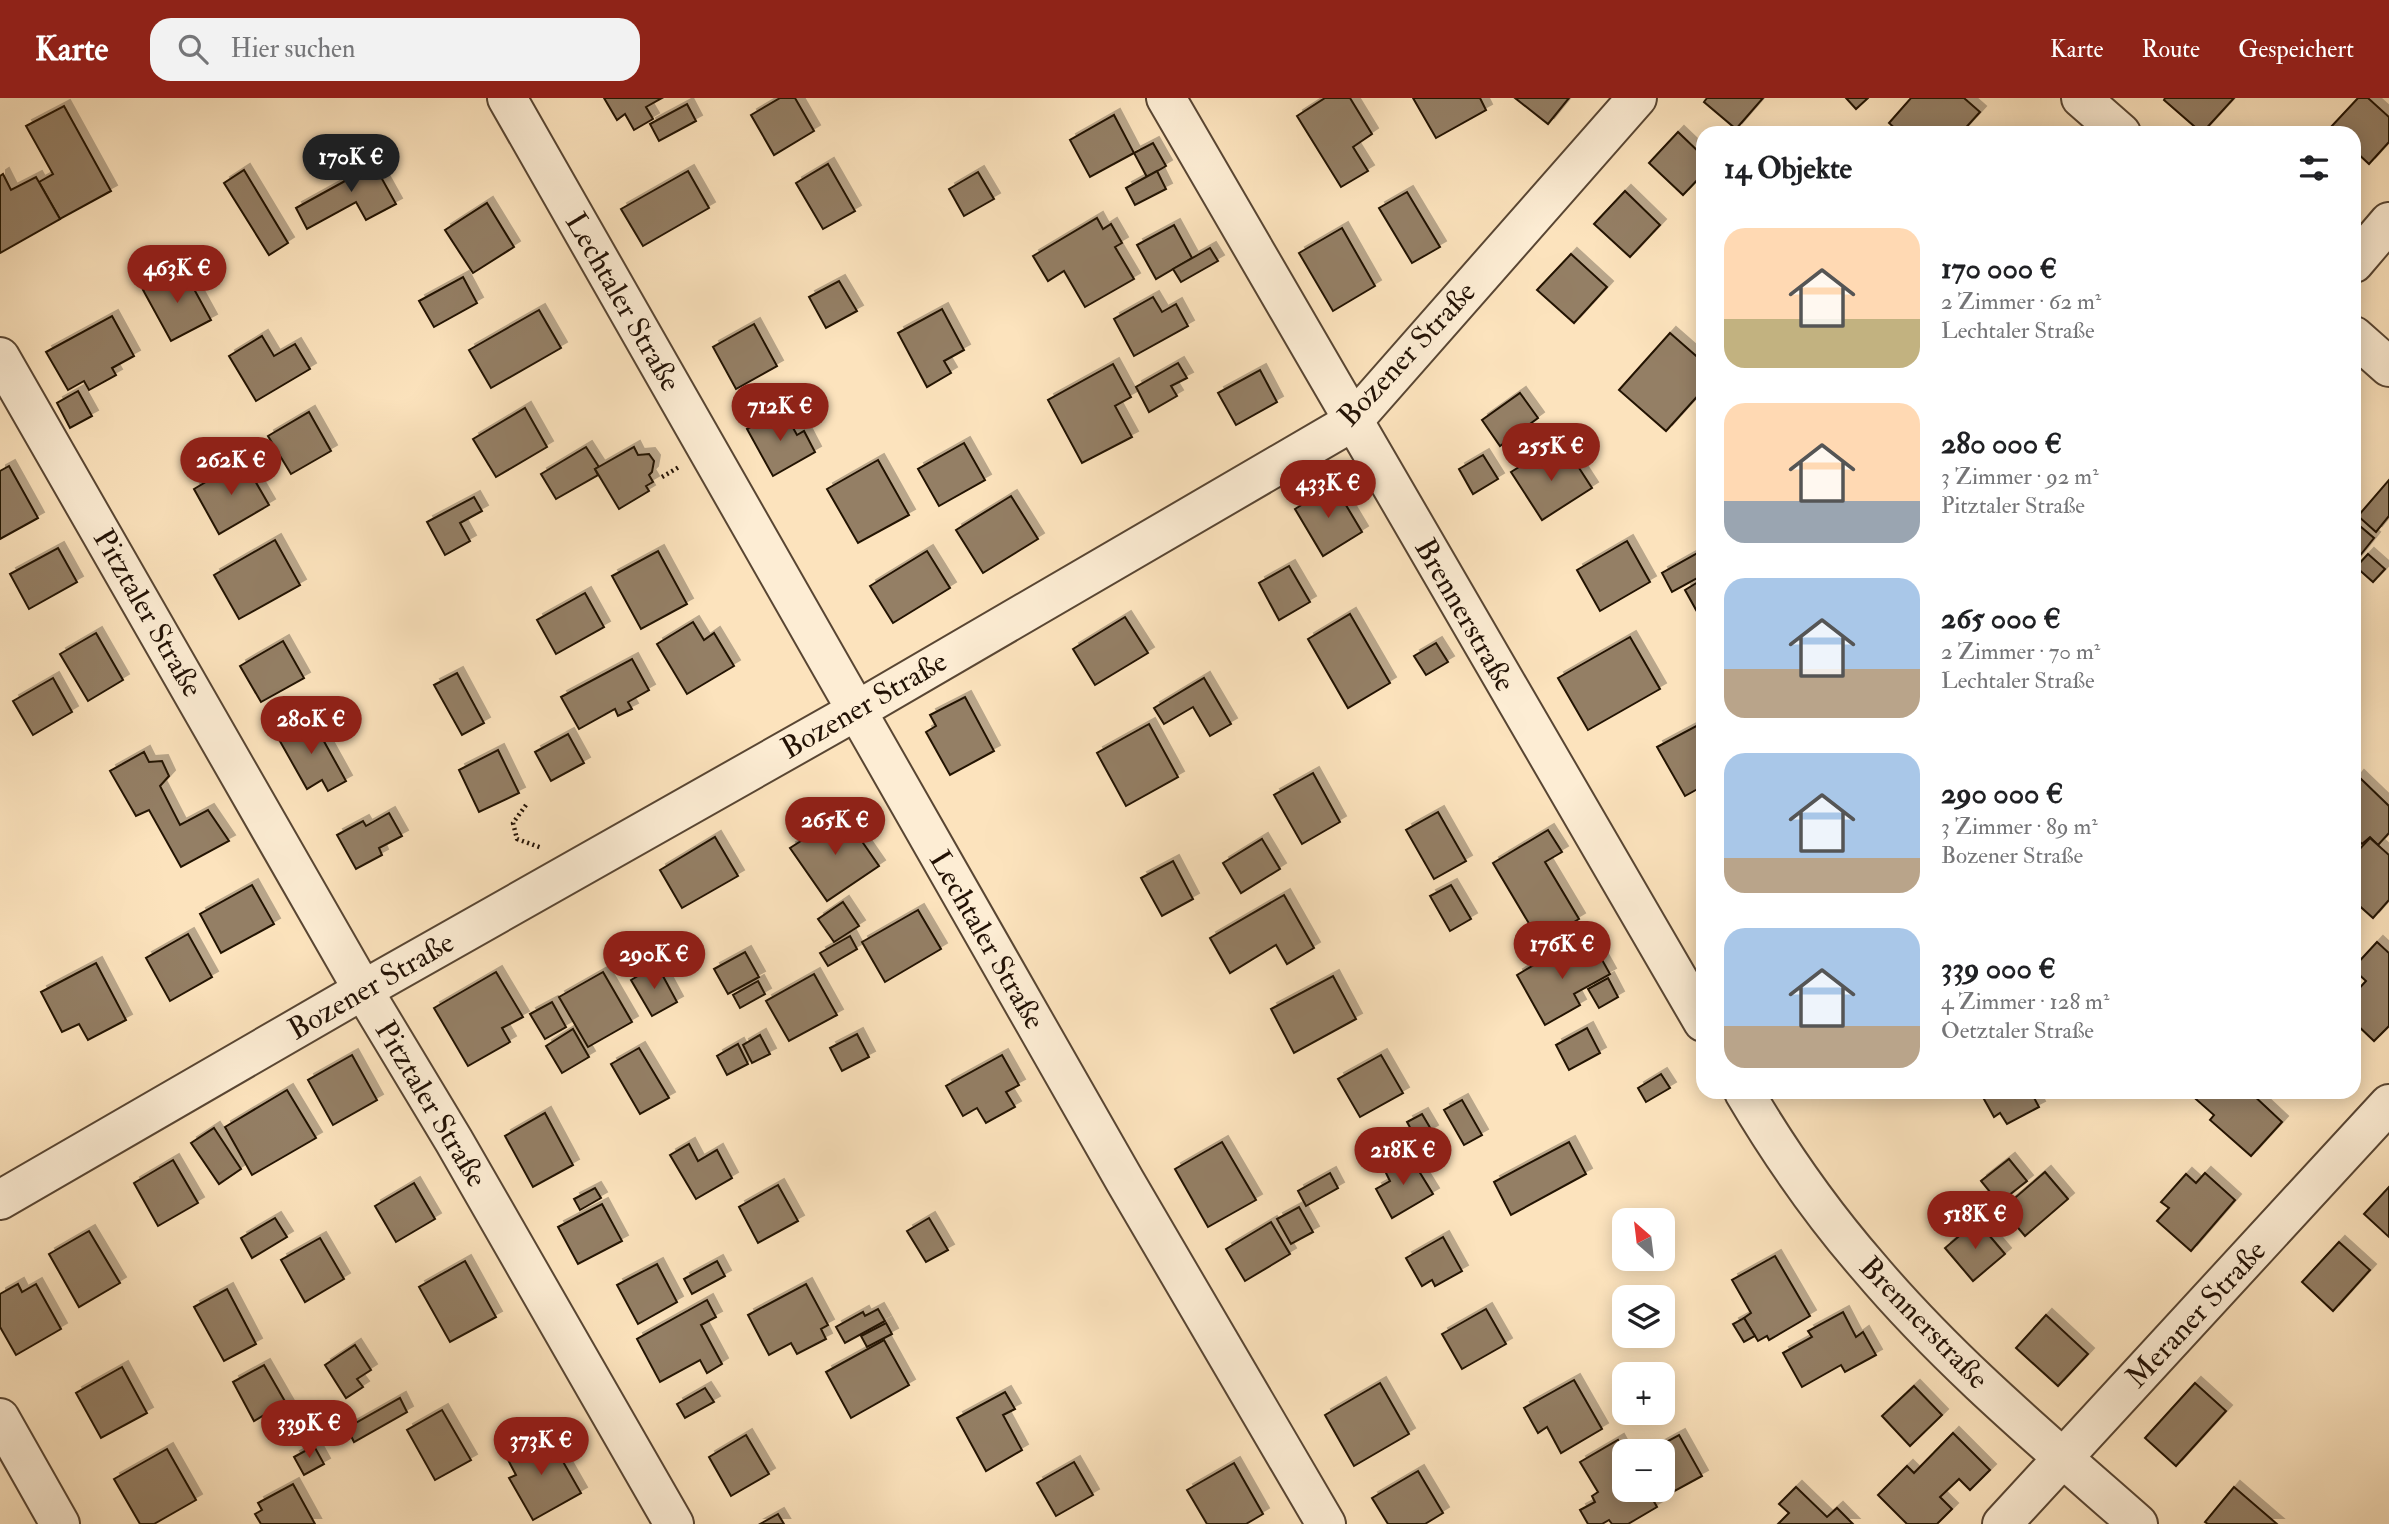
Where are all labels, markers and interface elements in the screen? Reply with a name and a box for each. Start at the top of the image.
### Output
search box [150,18,640,81]
text: Karte [35,29,108,70]
icon: search [174,30,212,68]
text: Hier suchen [230,33,355,65]
text: Karte [2050,34,2103,65]
text: Route [2141,34,2200,65]
text: Gespeichert [2238,34,2354,65]
pin: 170K € [294,134,408,194]
text: 170K € [319,142,383,171]
icon: filters [2295,149,2333,187]
text: 14 Objekte [1724,150,1852,187]
street label: Lechtaler Straße [557,206,689,398]
pin: 463K € [120,246,234,305]
text: 170 000 € [1941,250,2057,287]
text: 463K € [143,253,211,282]
icon: home [1780,256,1864,340]
street label: Bozener Straße [1330,274,1484,434]
text: 2 Zimmer · 62 m² [1941,287,2101,316]
text: Lechtaler Straße [1941,316,2095,345]
pin: 712K € [723,384,837,443]
text: 712K € [748,391,812,420]
pin: 255K € [1494,424,1608,483]
text: 280 000 € [1941,425,2062,462]
text: 255K € [1518,431,1584,460]
icon: home [1780,431,1864,515]
pin: 262K € [174,438,288,497]
text: 262K € [196,445,266,474]
pin: 433K € [1271,460,1385,520]
text: 3 Zimmer · 92 m² [1941,462,2099,491]
text: 433K € [1296,468,1360,497]
text: Pitztaler Straße [1941,491,2085,520]
street label: Pitztaler Straße [85,522,211,704]
street label: Brennerstraße [1406,532,1524,698]
text: 265 000 € [1941,600,2061,637]
icon: home [1780,606,1864,690]
text: 2 Zimmer · 70 m² [1941,637,2100,666]
street label: Bozener Straße [775,643,953,767]
text: Lechtaler Straße [1941,666,2095,695]
pin: 280K € [254,696,368,756]
text: 280K € [277,704,345,733]
text: 290 000 € [1941,775,2063,812]
icon: home [1780,781,1864,865]
pin: 265K € [778,798,892,857]
text: 265K € [801,805,869,834]
text: 3 Zimmer · 89 m² [1941,812,2098,841]
text: Bozener Straße [1941,841,2083,870]
street label: Lechtaler Straße [921,844,1053,1036]
pin: 176K € [1505,922,1619,981]
street label: Bozener Straße [282,924,460,1048]
text: 176K € [1530,929,1594,958]
pin: 290K € [597,932,711,991]
text: 290K € [619,939,689,968]
text: 339 000 € [1941,950,2056,987]
icon: home [1780,956,1864,1040]
text: 4 Zimmer · 128 m² [1941,987,2109,1016]
street label: Pitztaler Straße [367,1014,495,1194]
text: Oetztaler Straße [1941,1016,2094,1045]
pin: 218K € [1346,1128,1460,1187]
text: 218K € [1370,1135,1436,1164]
pin: 518K € [1918,1192,2032,1251]
text: 518K € [1943,1199,2007,1228]
north arrow [1612,1208,1675,1270]
map controls [1612,1208,1675,1502]
street label: Meraner Straße [2118,1232,2274,1396]
street label: Brennerstraße [1852,1249,1996,1397]
button: layers [1612,1285,1675,1348]
button: + [1612,1362,1675,1425]
pin: 339K € [252,1400,366,1460]
text: 339K € [277,1408,341,1437]
pin: 373K € [484,1418,598,1477]
text: 373K € [510,1425,572,1454]
button: − [1612,1439,1675,1502]

